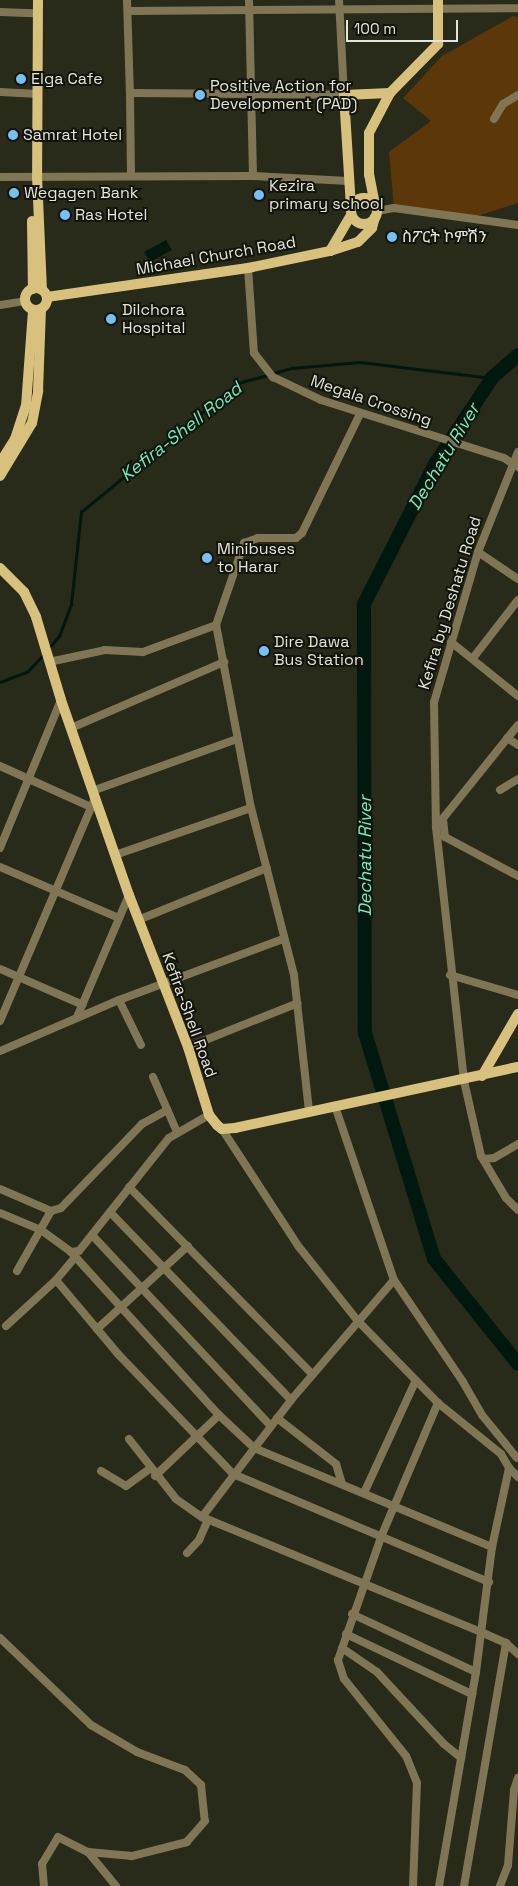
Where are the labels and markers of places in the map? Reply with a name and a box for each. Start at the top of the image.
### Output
place label: Elga Cafe [31,69,103,89]
marker: Elga Cafe [15,73,27,85]
place label: Positive Action for Development (PAD) [210,76,357,114]
marker: Positive Action for Development (PAD) [194,89,206,101]
place label: Samrat Hotel [23,125,122,145]
marker: Samrat Hotel [7,129,19,141]
place label: Kezira primary school [269,176,384,214]
place label: Wegagen Bank [24,183,138,203]
marker: Wegagen Bank [8,187,20,199]
marker: Kezira primary school [253,189,265,201]
place label: Ras Hotel [75,205,147,225]
marker: Ras Hotel [59,209,71,221]
place label: ስፖርት ኮምሽን [402,227,486,247]
marker: ስፖርት ኮምሽን [386,231,398,243]
place label: Dilchora Hospital [122,300,185,338]
marker: Dilchora Hospital [104,312,118,326]
place label: Minibuses to Harar [217,539,295,577]
marker: Minibuses to Harar [201,552,213,564]
place label: Dire Dawa Bus Station [274,632,364,670]
marker: Dire Dawa Bus Station [258,645,270,657]

